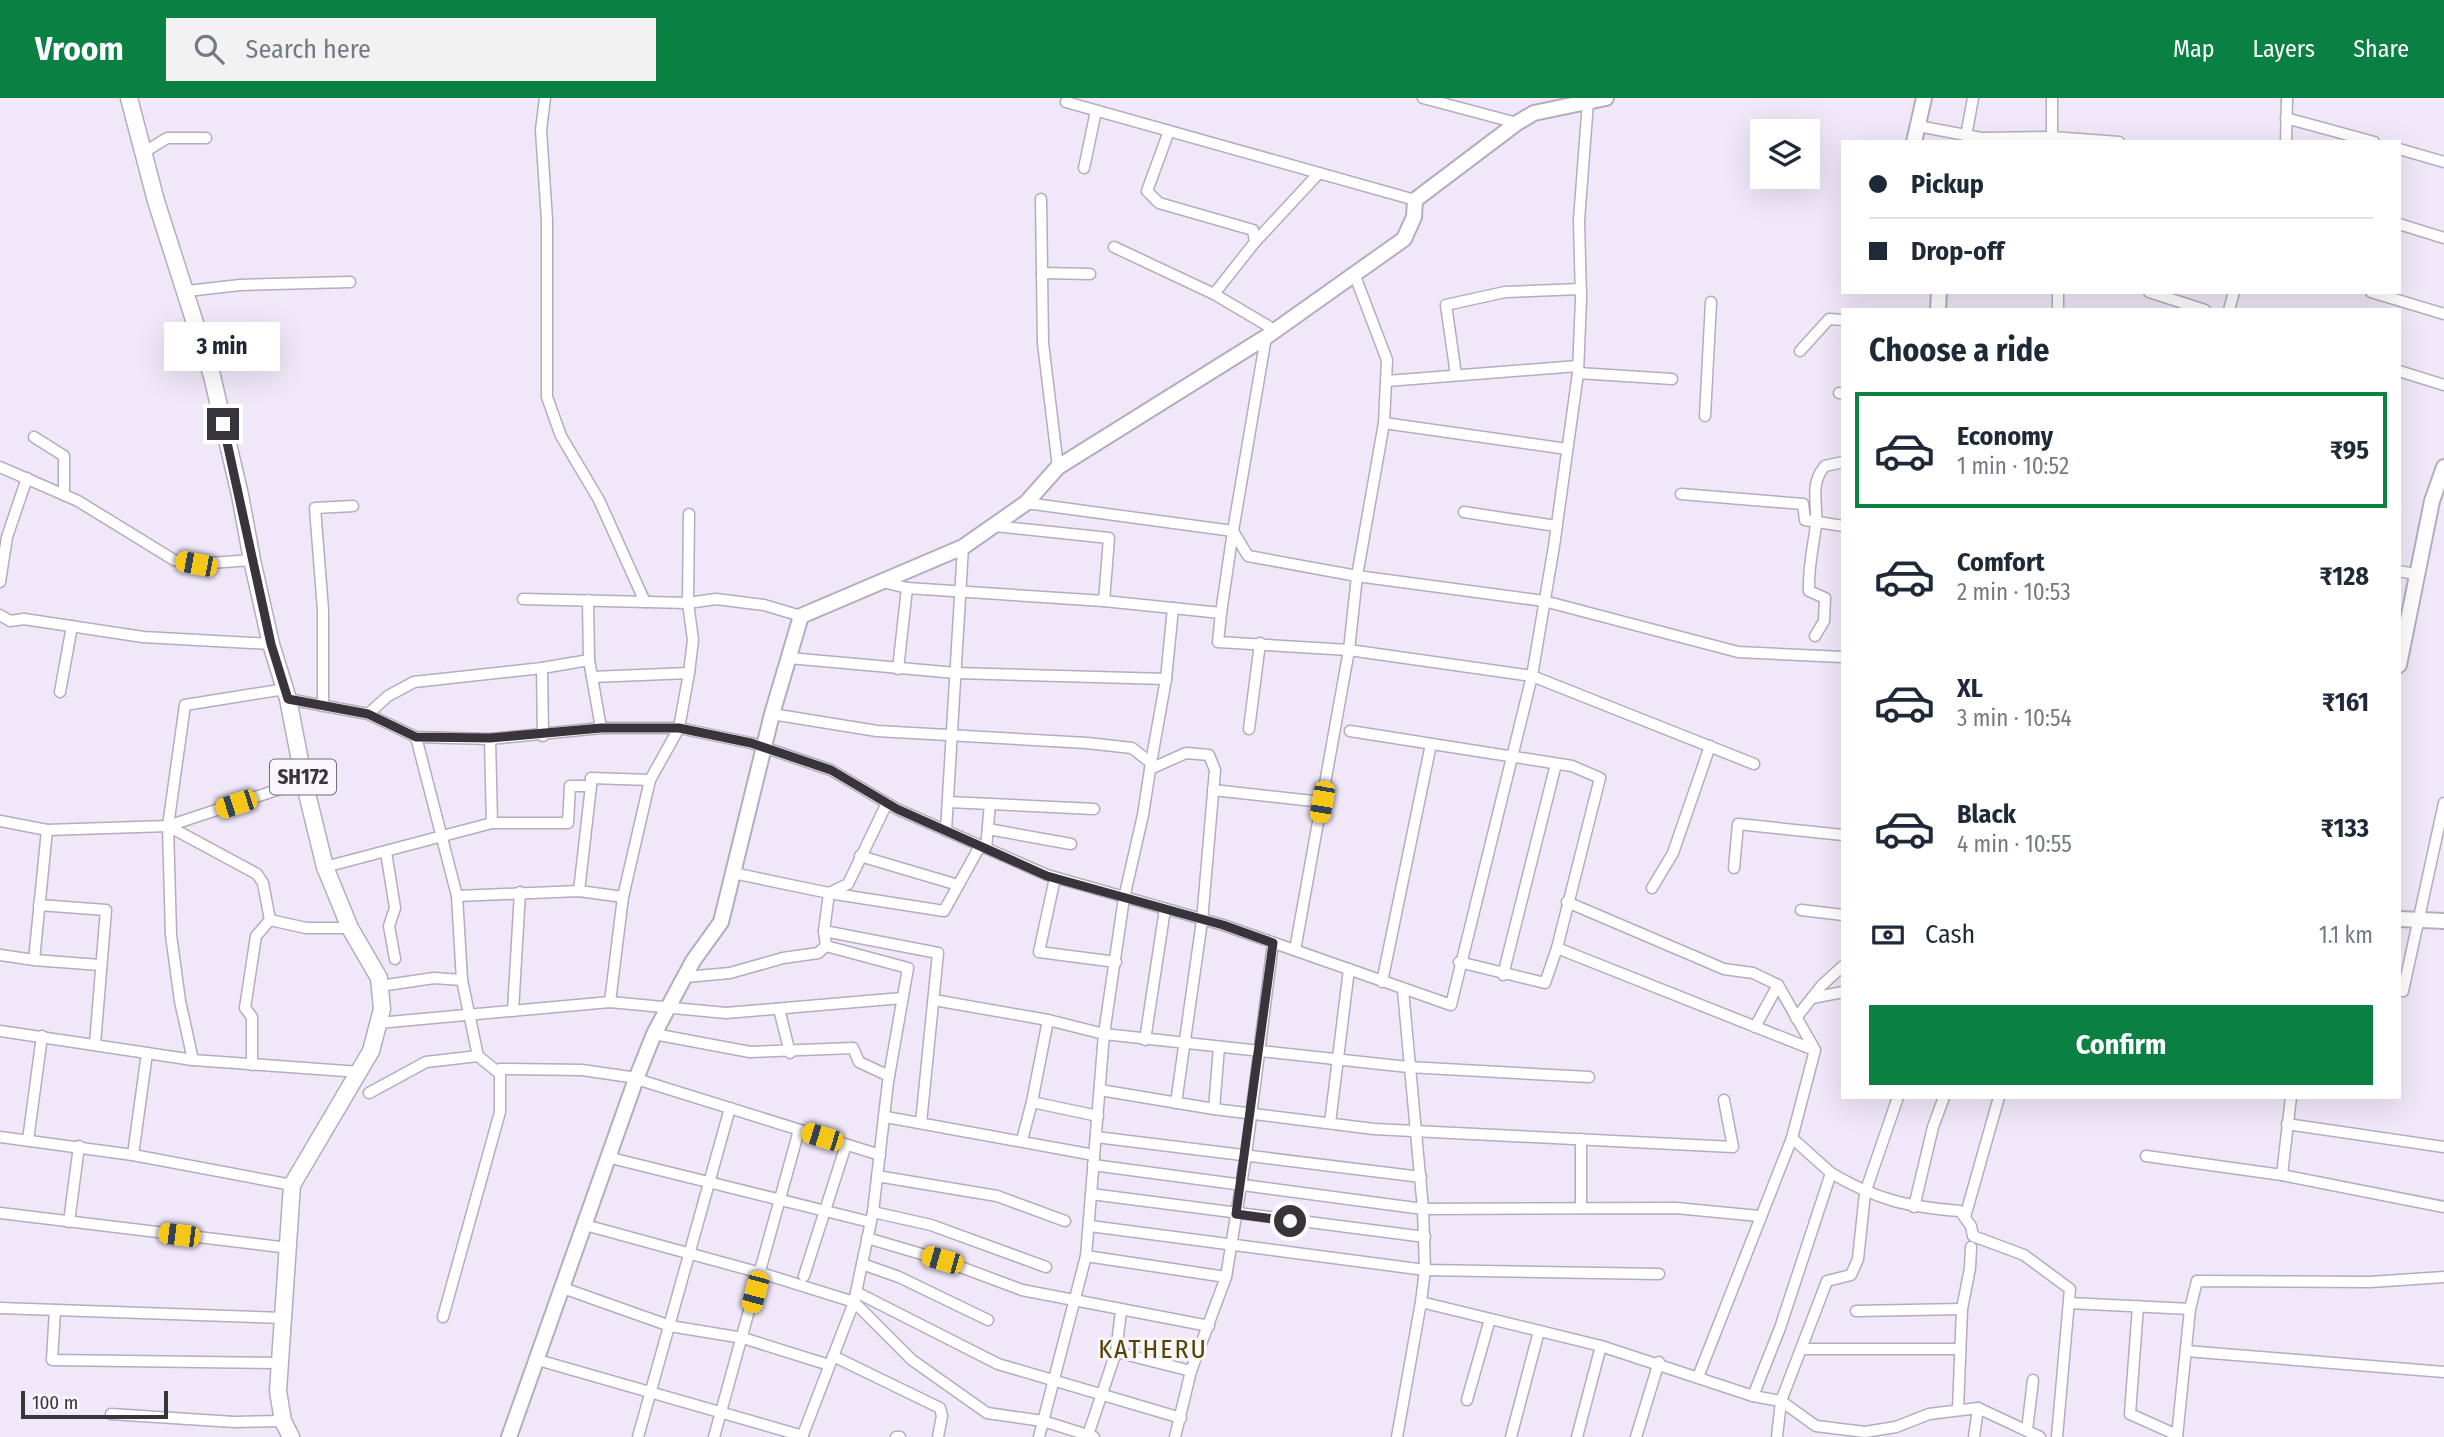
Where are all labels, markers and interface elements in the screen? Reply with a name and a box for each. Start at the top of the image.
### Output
search box [166,18,656,81]
text: Vroom [35,29,124,69]
icon: search [190,30,228,68]
text: Search here [246,34,371,65]
text: Map [2173,35,2215,63]
text: Layers [2253,35,2315,63]
text: Share [2353,35,2409,63]
map controls [1750,119,1820,189]
button: layers [1750,119,1820,189]
text: Pickup [1911,169,1984,200]
text: Drop-off [1911,236,2004,267]
callout: 3 min [165,322,281,372]
text: Choose a ride [1869,331,2050,369]
text: 3 min [196,332,248,360]
route end [207,408,239,440]
icon: car [1873,419,1936,482]
text: Economy [1957,421,2053,452]
text: ₹95 [2330,435,2369,466]
text: 1 min · 10:52 [1957,452,2069,480]
icon: car [1873,545,1936,608]
text: Comfort [1957,547,2045,578]
car [174,550,219,578]
text: ₹128 [2320,561,2369,592]
text: 2 min · 10:53 [1957,578,2071,606]
icon: car [1873,671,1936,734]
text: XL [1957,673,1983,704]
text: ₹161 [2322,687,2369,718]
text: 3 min · 10:54 [1957,704,2072,732]
road number: SH172 [270,760,336,794]
car [1309,779,1336,825]
car [213,788,260,820]
icon: car [1873,797,1936,860]
text: Black [1957,799,2016,830]
text: ₹133 [2321,813,2369,844]
text: 4 min · 10:55 [1957,830,2072,858]
icon: cash [1869,916,1907,954]
text: Cash [1925,919,1975,950]
text: 1.1 km [2319,921,2373,949]
button: Confirm [1869,1005,2373,1085]
car [799,1121,846,1153]
route start [1274,1205,1306,1237]
car [157,1222,202,1248]
car [919,1244,966,1276]
car [740,1269,771,1315]
district label: KATHERU [1098,1334,1208,1365]
scale bar [21,1388,168,1420]
text: 100 m [32,1391,78,1414]

